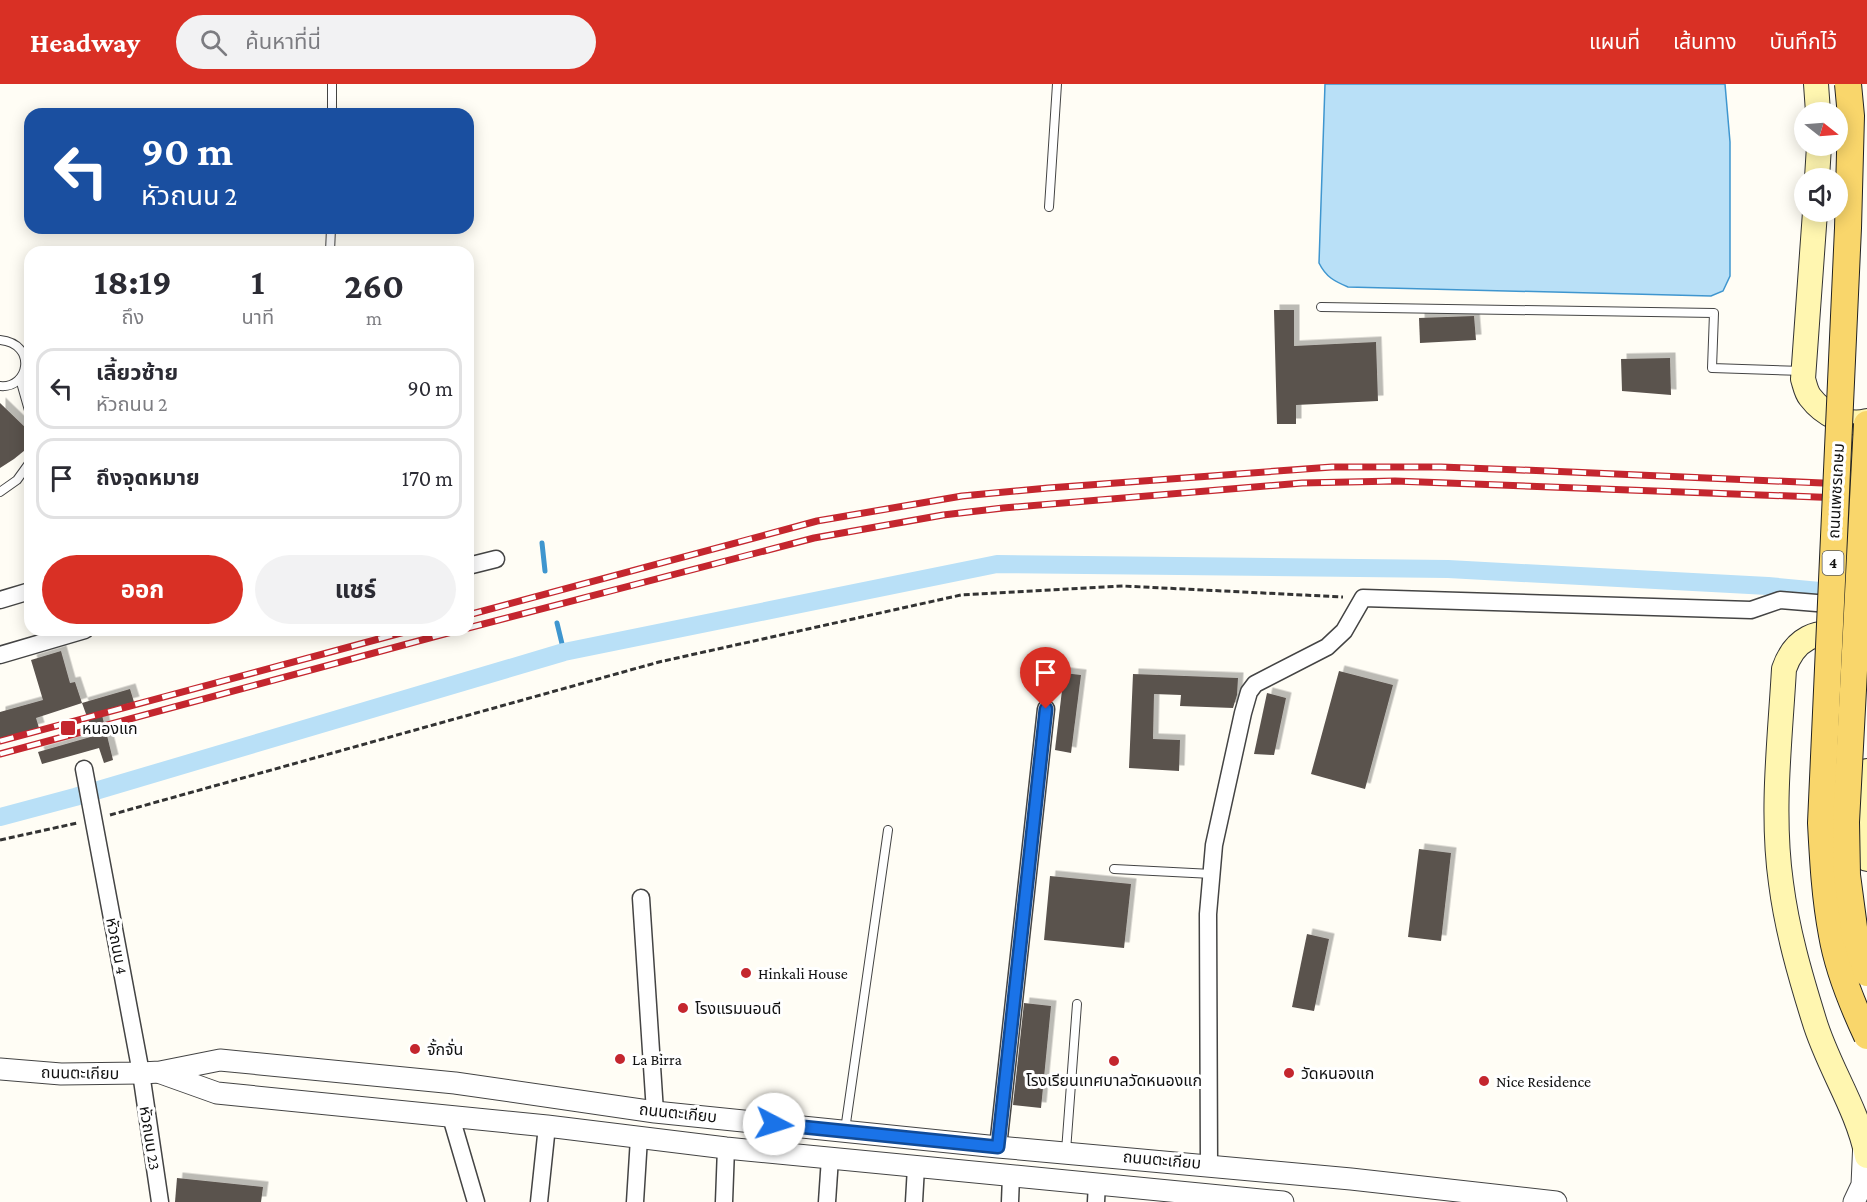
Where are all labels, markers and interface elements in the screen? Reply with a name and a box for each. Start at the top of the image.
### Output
search box [176,15,596,69]
icon: search [197,26,230,59]
text: Headway [30,27,140,58]
text: ค้นหาที่นี่ [245,29,321,54]
text: แผนที่ [1589,30,1640,54]
text: เส้นทาง [1673,30,1737,54]
text: บันทึกไว้ [1770,30,1837,54]
north arrow [1794,102,1848,156]
map controls [1794,102,1848,222]
text: 90 m [141,127,233,174]
icon: left [42,132,120,210]
button: sound [1794,168,1848,222]
text: หัวถนน 2 [141,181,237,211]
text: 18:19 [94,262,172,302]
text: 1 [251,262,265,302]
text: 260 [344,266,404,306]
text: ถึง [121,306,144,328]
text: นาที [242,306,274,328]
text: m [366,307,382,329]
text: เลี้ยวซ้าย [96,360,178,385]
icon: left [45,372,78,405]
text: 90 m [408,376,453,401]
text: หัวถนน 2 [96,393,167,415]
street label: ถนนเพชรเกษม [1825,443,1847,539]
icon: arrive [45,462,78,495]
text: ถึงจุดหมาย [96,465,200,490]
text: 170 m [402,466,453,491]
road number: 4 [1822,551,1844,575]
button: ออก [42,555,243,624]
button: แชร์ [255,555,456,624]
pin [1020,647,1071,709]
icon: arrive [1029,656,1062,689]
marker: หนองแก [59,719,77,737]
place label: หนองแก [82,720,138,737]
street label: หัวถนน 4 [103,916,131,976]
place label: Hinkali House [758,965,848,982]
marker: Hinkali House [739,966,753,980]
place label: โรงแรมนอนดี [695,1000,781,1017]
marker: โรงแรมนอนดี [676,1001,690,1015]
place label: จั้กจั่น [427,1038,463,1058]
marker: จั้กจั่น [408,1042,422,1056]
place label: La Birra [632,1051,682,1068]
marker: La Birra [613,1052,627,1066]
marker: โรงเรียนเทศบาลวัดหนองแก [1107,1054,1121,1068]
street label: ถนนตะเกียบ [41,1064,119,1082]
place label: วัดหนองแก [1301,1065,1374,1082]
marker: วัดหนองแก [1282,1066,1296,1080]
place label: โรงเรียนเทศบาลวัดหนองแก [1026,1072,1202,1089]
place label: Nice Residence [1496,1073,1591,1090]
marker: Nice Residence [1477,1074,1491,1088]
position arrow [742,1092,806,1156]
street label: ถนนตะเกียบ [638,1100,718,1126]
street label: หัวถนน 23 [137,1105,163,1171]
street label: ถนนตะเกียบ [1122,1148,1202,1172]

